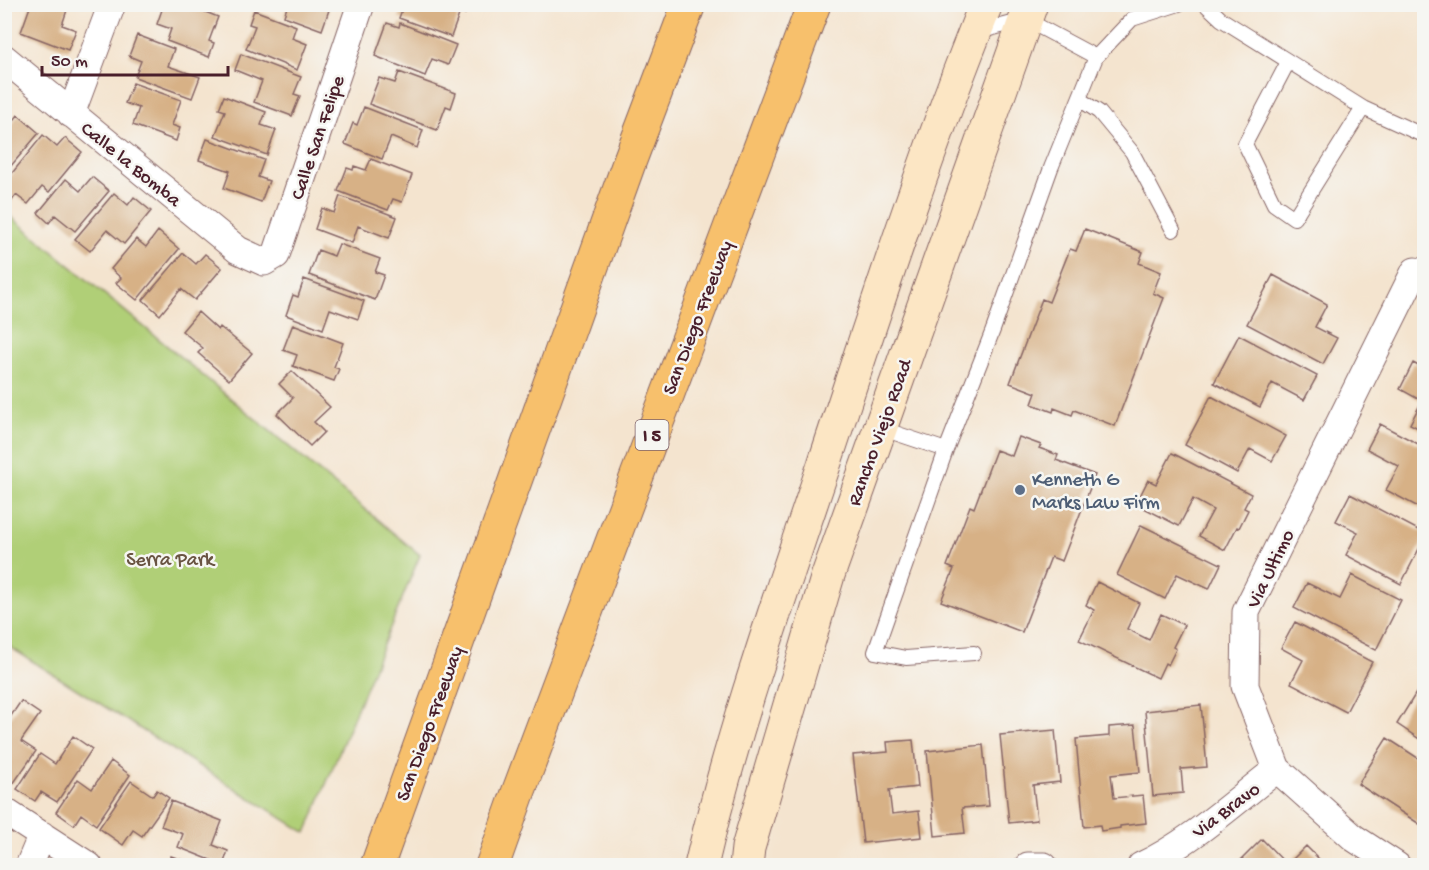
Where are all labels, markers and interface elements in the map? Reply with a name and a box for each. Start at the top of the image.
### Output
scale bar [42,39,228,77]
text: 50 m [51,52,88,73]
street label: Calle San Felipe [287,72,352,203]
street label: Calle la Bomba [75,118,185,214]
street label: San Diego Freeway [659,238,739,399]
street label: Rancho Viejo Road [844,355,919,510]
road number: I 5 [636,420,668,450]
place label: Kenneth G Marks Law Firm [1032,470,1160,516]
marker: Kenneth G Marks Law Firm [1013,483,1027,497]
street label: Via Ultimo [1243,527,1301,613]
park label: Serra Park [126,550,216,573]
street label: San Diego Freeway [393,643,470,805]
street label: Via Bravo [1188,779,1266,845]

